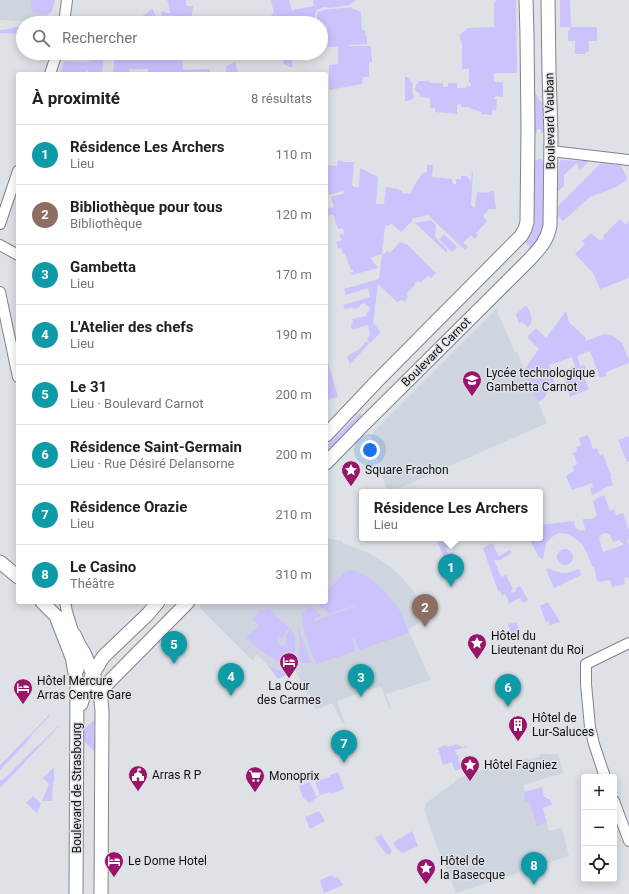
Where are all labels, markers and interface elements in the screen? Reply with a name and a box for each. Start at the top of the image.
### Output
search box [16,16,328,60]
icon: search [30,27,52,49]
text: Rechercher [62,29,137,47]
street label: Boulevard Vauban [542,73,558,169]
text: À proximité [32,88,120,108]
text: 8 résultats [251,91,312,106]
text: Résidence Les Archers [70,138,225,156]
text: 1 [41,147,49,162]
text: 110 m [275,147,312,162]
text: Lieu [70,156,94,171]
text: Bibliothèque pour tous [70,198,223,216]
text: 2 [41,207,49,222]
text: 120 m [275,207,312,222]
text: Bibliothèque [70,216,142,231]
text: Gambetta [70,258,136,276]
text: 3 [41,267,49,282]
text: 170 m [275,267,312,282]
text: Lieu [70,276,94,291]
street label: Boulevard Carnot [399,315,473,389]
text: L'Atelier des chefs [70,318,193,336]
text: 4 [41,327,49,342]
text: 190 m [275,327,312,342]
text: Lieu [70,336,94,351]
place label: Lycée technologique Gambetta Carnot [486,366,595,394]
school or university icon: Lycée technologique Gambetta Carnot [461,369,483,397]
text: Le 31 [70,378,107,396]
text: 5 [41,387,49,402]
text: 200 m [275,387,312,402]
text: Lieu · Boulevard Carnot [70,396,204,411]
text: Résidence Saint-Germain [70,438,242,456]
your location [360,440,380,460]
text: 6 [41,447,49,462]
text: 200 m [275,447,312,462]
text: Lieu · Rue Désiré Delansorne [70,456,235,471]
place icon: Square Frachon [340,459,362,487]
place label: Square Frachon [365,463,449,477]
popup [359,489,543,541]
text: Résidence Orazie [70,498,187,516]
text: Résidence Les Archers [374,499,528,517]
text: 7 [41,507,49,522]
text: 210 m [275,507,312,522]
text: Lieu [70,516,94,531]
text: Lieu [374,517,398,532]
pin: 1 [438,554,464,587]
text: Le Casino [70,558,136,576]
text: 8 [41,567,49,582]
text: 310 m [275,567,312,582]
text: Théâtre [70,576,114,591]
pin: 2 [412,594,438,627]
place label: Hôtel du Lieutenant du Roi [491,629,584,657]
pin: 5 [161,631,187,664]
place icon: Hôtel du Lieutenant du Roi [466,632,488,660]
hotel icon: La Cour des Carmes [278,651,300,679]
pin: 4 [218,663,244,696]
pin: 3 [348,664,374,697]
place label: Hôtel Mercure Arras Centre Gare [37,674,131,702]
pin: 6 [495,674,521,707]
hotel icon: Hôtel Mercure Arras Centre Gare [12,677,34,705]
place label: La Cour des Carmes [257,679,321,707]
place label: Hôtel de Lur-Saluces [532,711,594,739]
building icon: Hôtel de Lur-Saluces [507,714,529,742]
street label: Boulevard de Strasbourg [70,723,84,853]
pin: 7 [331,730,357,763]
place icon: Hôtel Fagniez [459,754,481,782]
place label: Hôtel Fagniez [484,758,557,772]
public building icon: Arras R P [127,764,149,792]
supermarket icon: Monoprix [244,765,266,793]
place label: Arras R P [152,768,202,782]
place label: Monoprix [269,769,320,783]
map controls [581,774,617,882]
button: + [581,774,617,810]
button: − [581,810,617,846]
button: locate [581,846,617,882]
hotel icon: Le Dome Hotel [103,850,125,878]
pin: 8 [521,852,547,885]
place label: Le Dome Hotel [128,854,207,868]
place label: Hôtel de la Basecque [440,854,505,882]
place icon: Hôtel de la Basecque [415,857,437,885]

